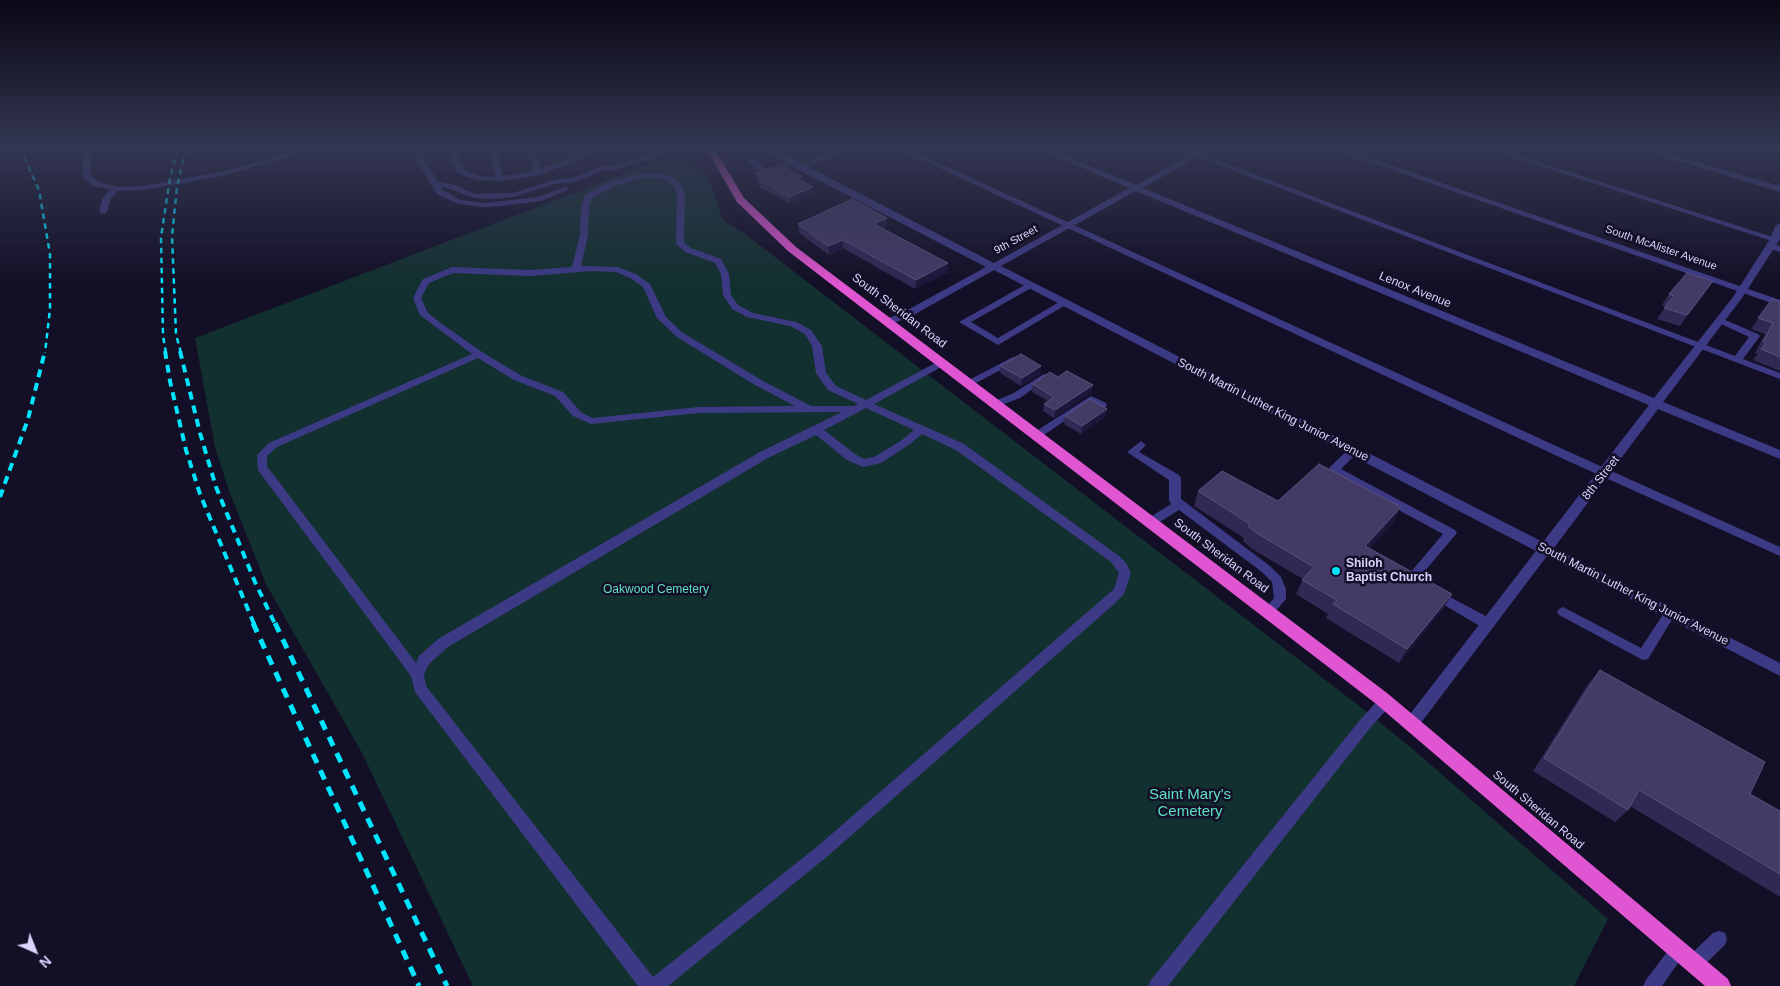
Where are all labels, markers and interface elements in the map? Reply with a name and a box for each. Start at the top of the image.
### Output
street label: 9th Street [992,223,1040,257]
street label: South McAlister Avenue [1603,223,1719,273]
street label: Lenox Avenue [1377,269,1453,311]
street label: South Sheridan Road [849,271,949,351]
street label: South Martin Luther King Junior Avenue [1175,355,1371,465]
street label: 8th Street [1579,453,1623,503]
street label: South Sheridan Road [1171,516,1271,596]
street label: South Martin Luther King Junior Avenue [1535,539,1731,649]
place label: Shiloh Baptist Church [1346,557,1432,585]
marker: Shiloh Baptist Church [1330,565,1342,577]
park label: Oakwood Cemetery [603,583,709,597]
street label: South Sheridan Road [1489,768,1587,852]
park label: Saint Mary's Cemetery [1149,786,1231,821]
north arrow [10,926,60,976]
text: N [36,953,55,971]

